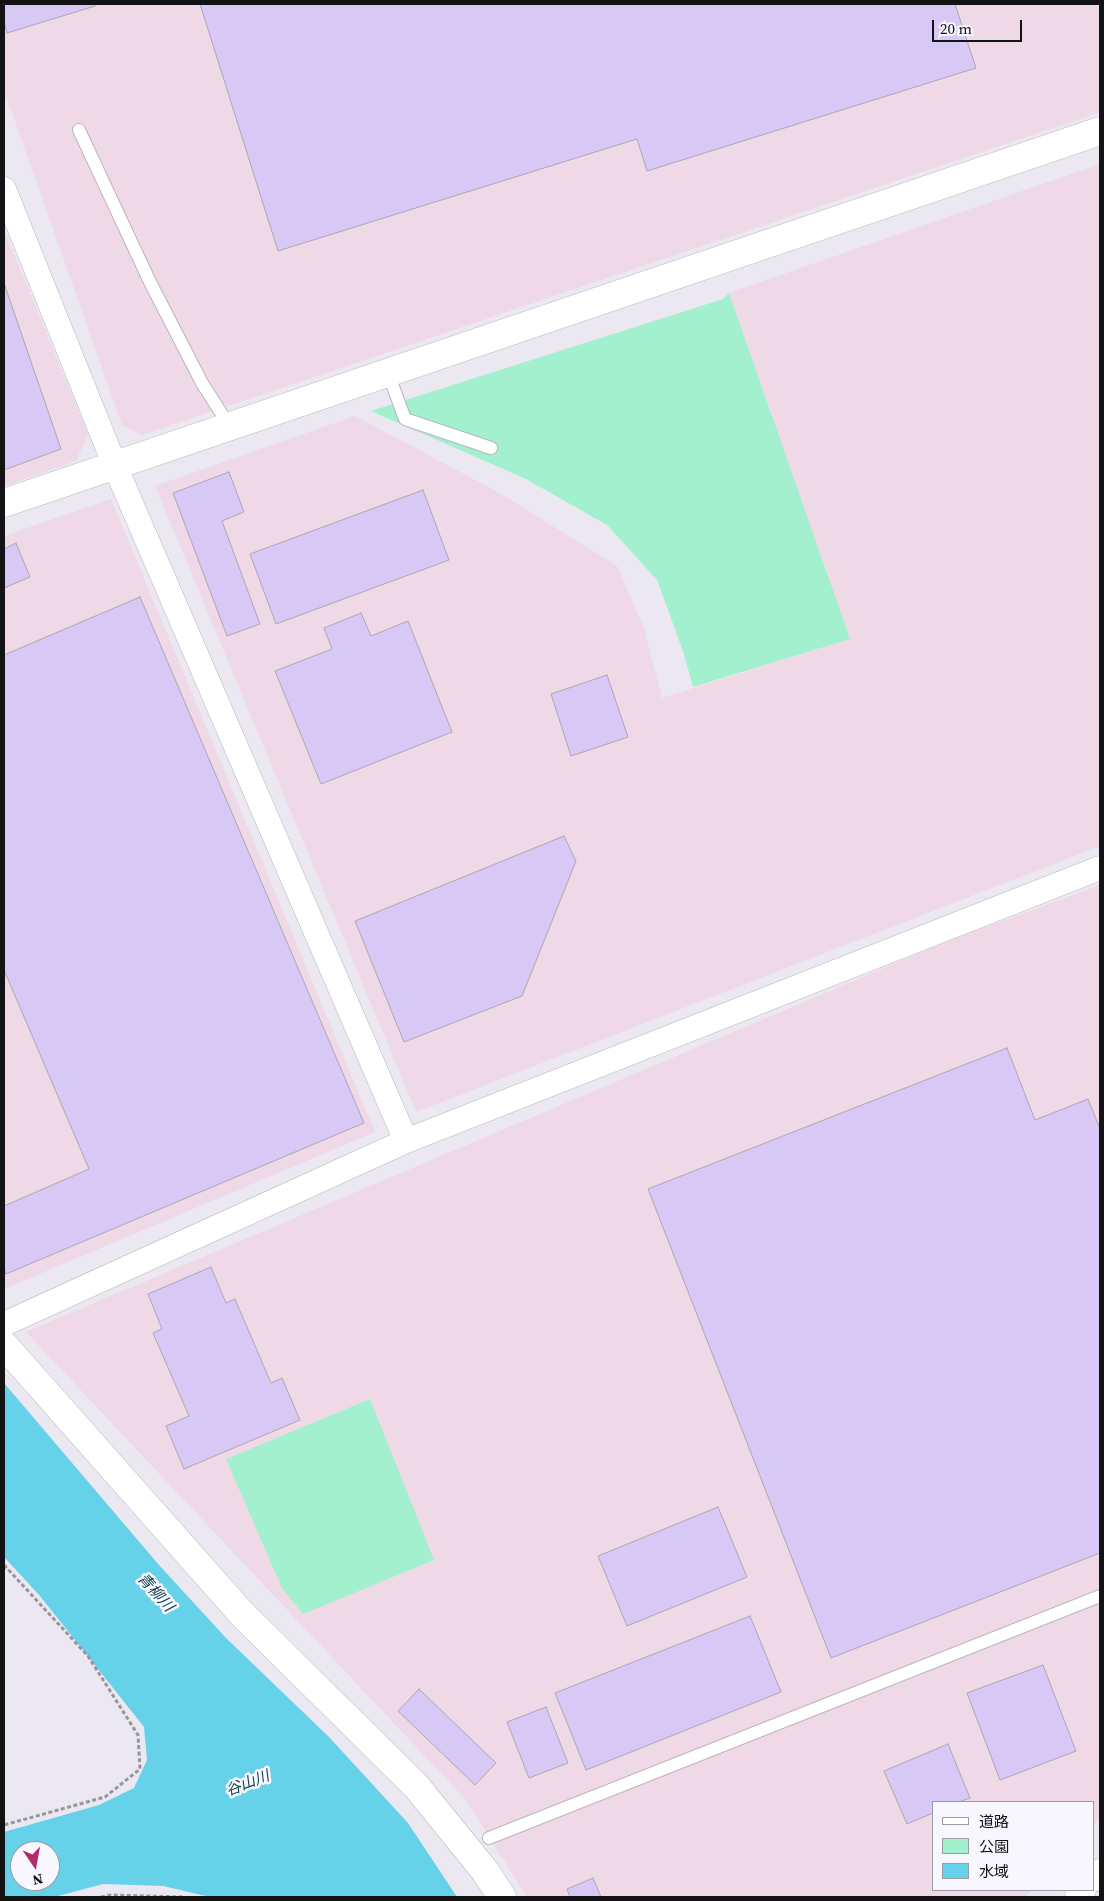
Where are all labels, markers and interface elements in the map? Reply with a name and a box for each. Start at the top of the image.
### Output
scale bar [934,10,1024,42]
text: 20 m [940,18,972,39]
water label: 青柳川 [133,1570,177,1616]
water label: 谷山川 [224,1768,272,1800]
legend [932,1801,1094,1891]
text: 道路 [979,1811,1009,1832]
text: 公園 [979,1836,1009,1857]
north arrow [10,1841,60,1891]
text: 水域 [979,1861,1009,1882]
text: N [31,1869,45,1891]

